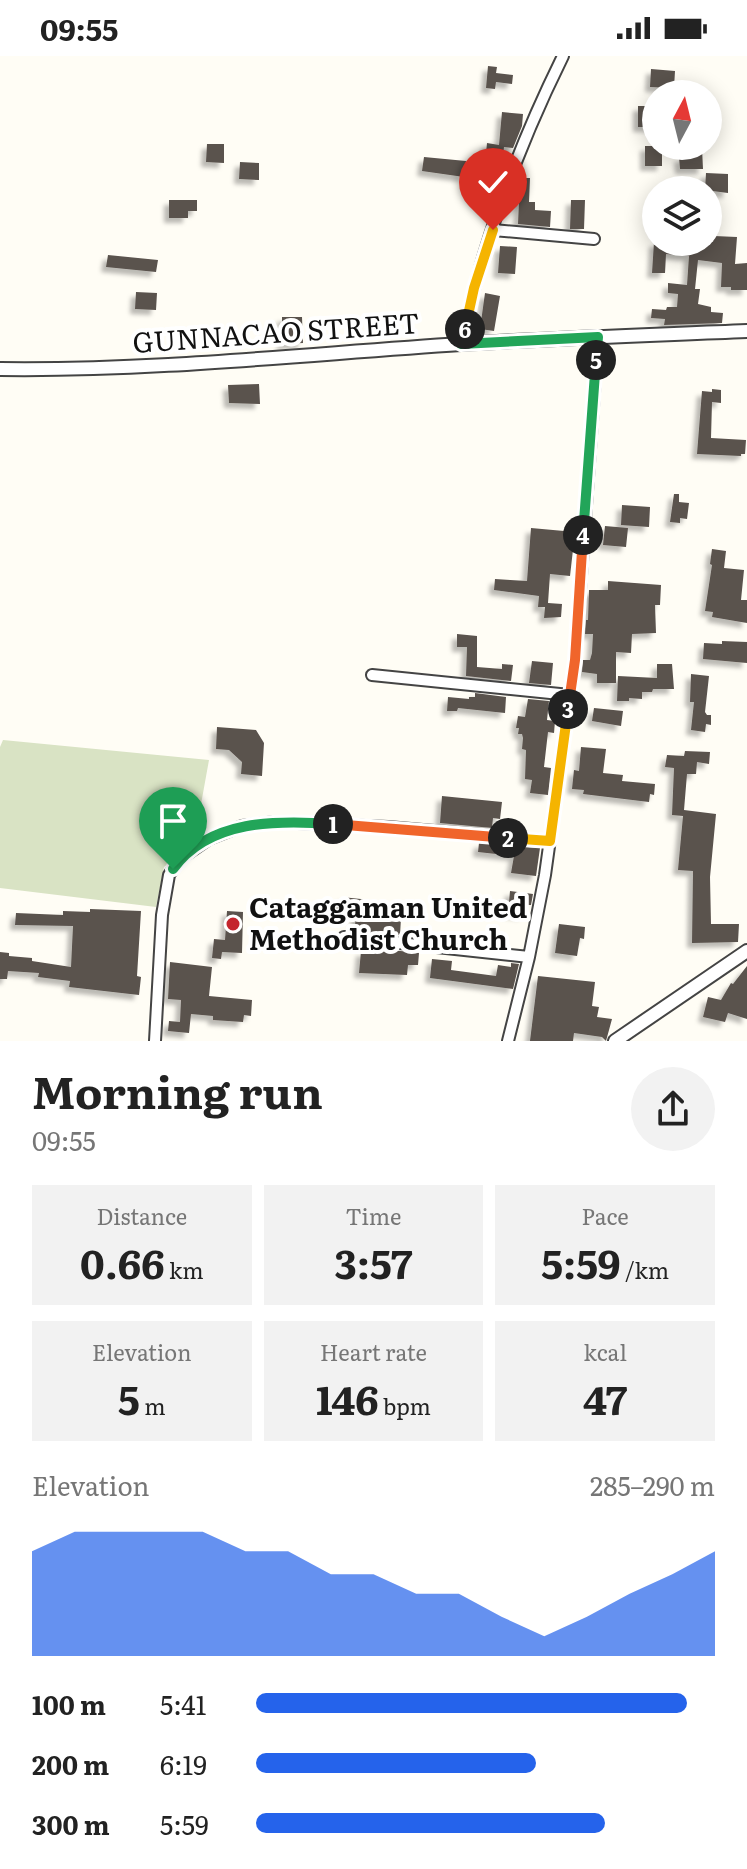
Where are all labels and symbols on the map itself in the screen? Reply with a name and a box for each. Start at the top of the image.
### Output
north arrow [642,80,722,160]
pin [459,148,527,230]
street label: GUNNACAO STREET [131,300,421,362]
pin: 6 [445,309,485,349]
pin: 5 [576,340,616,380]
pin: 4 [563,515,603,555]
pin: 3 [548,689,588,729]
pin [139,787,207,869]
pin: 1 [313,804,353,844]
pin: 2 [488,818,528,858]
place label: Cataggaman United Methodist Church [249,885,527,959]
marker: Cataggaman United Methodist Church [224,915,242,933]

